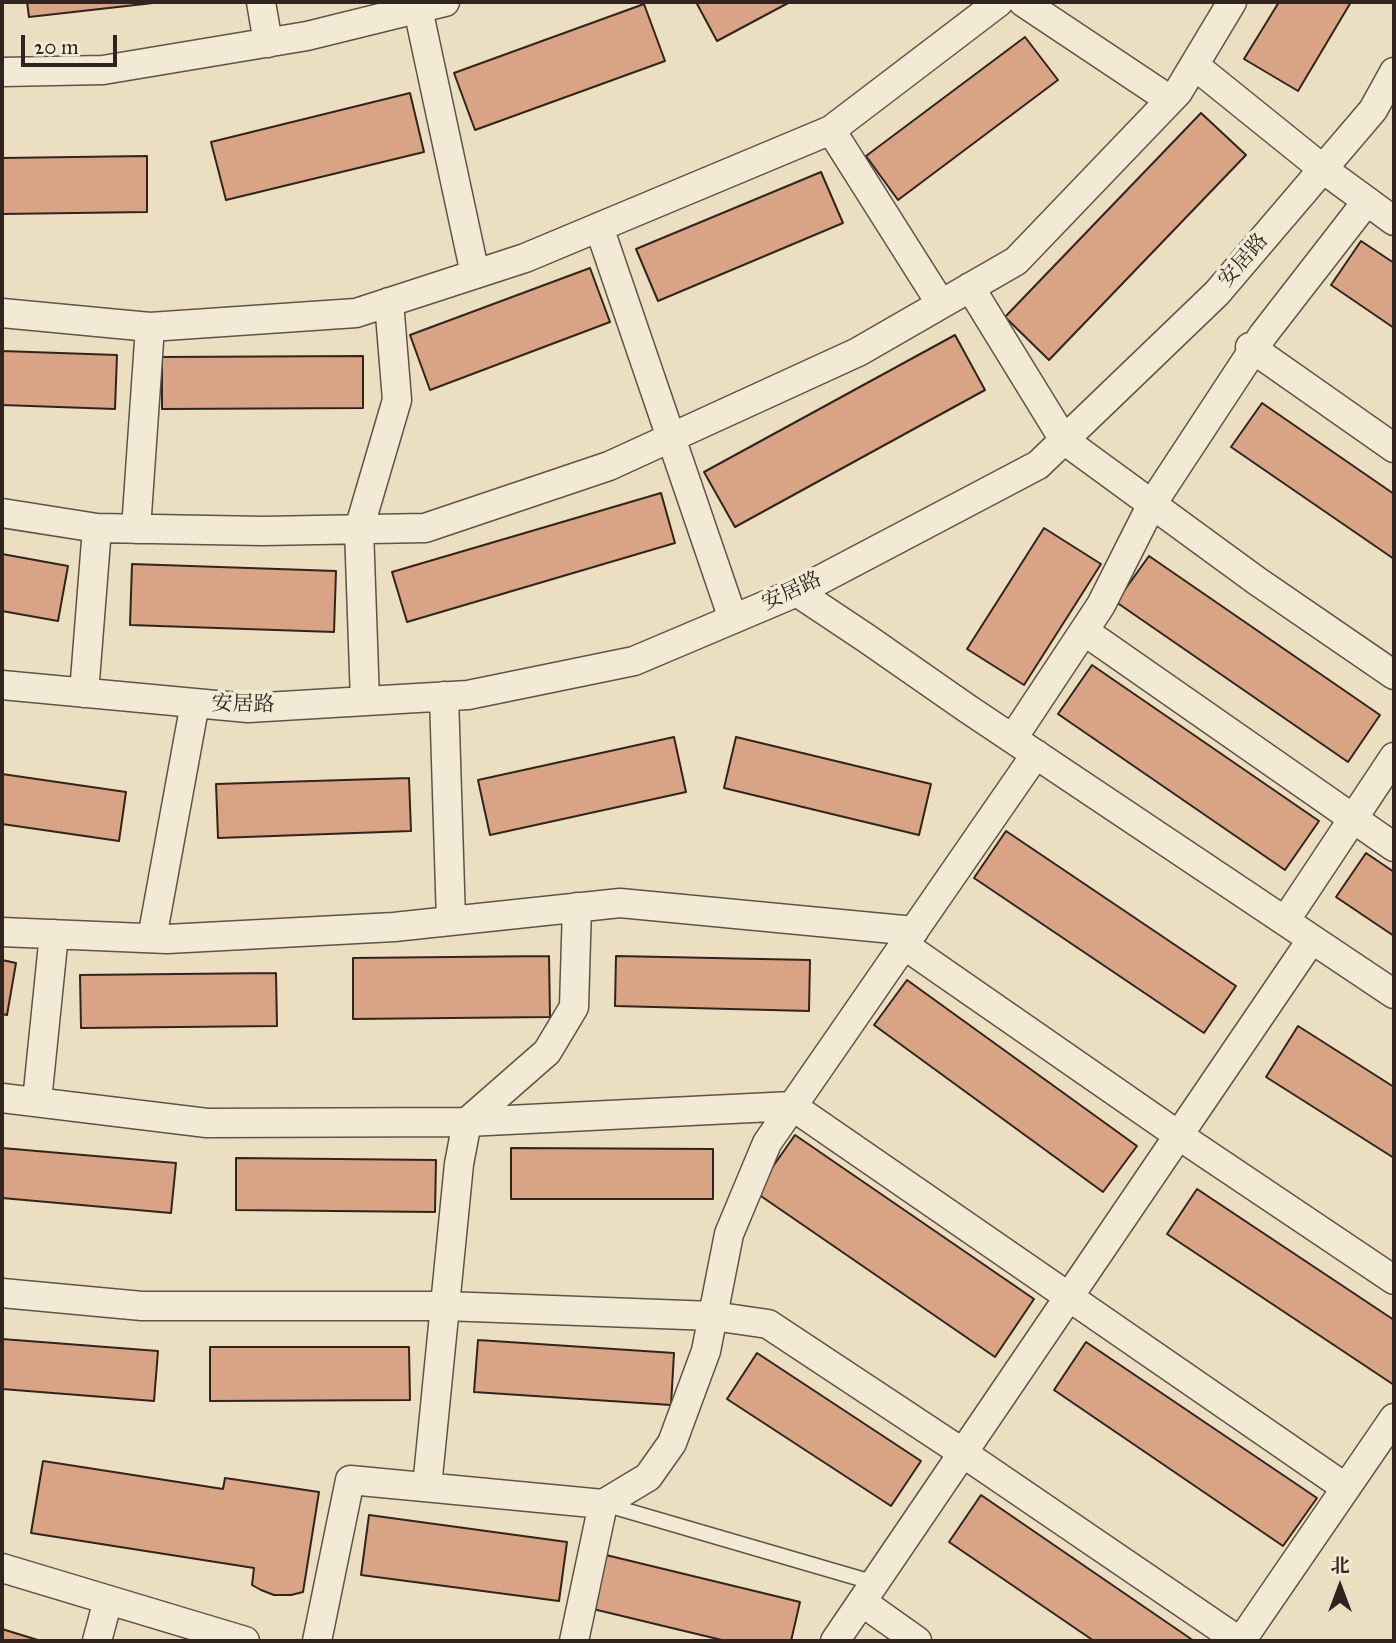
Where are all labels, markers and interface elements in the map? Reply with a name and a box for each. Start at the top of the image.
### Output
scale bar [24,21,121,65]
text: 20 m [34,34,79,60]
street label: 安居路 [1214,229,1274,293]
street label: 安居路 [758,567,826,617]
street label: 安居路 [211,692,275,718]
north arrow [1305,1552,1375,1622]
text: 北 [1330,1554,1350,1577]

